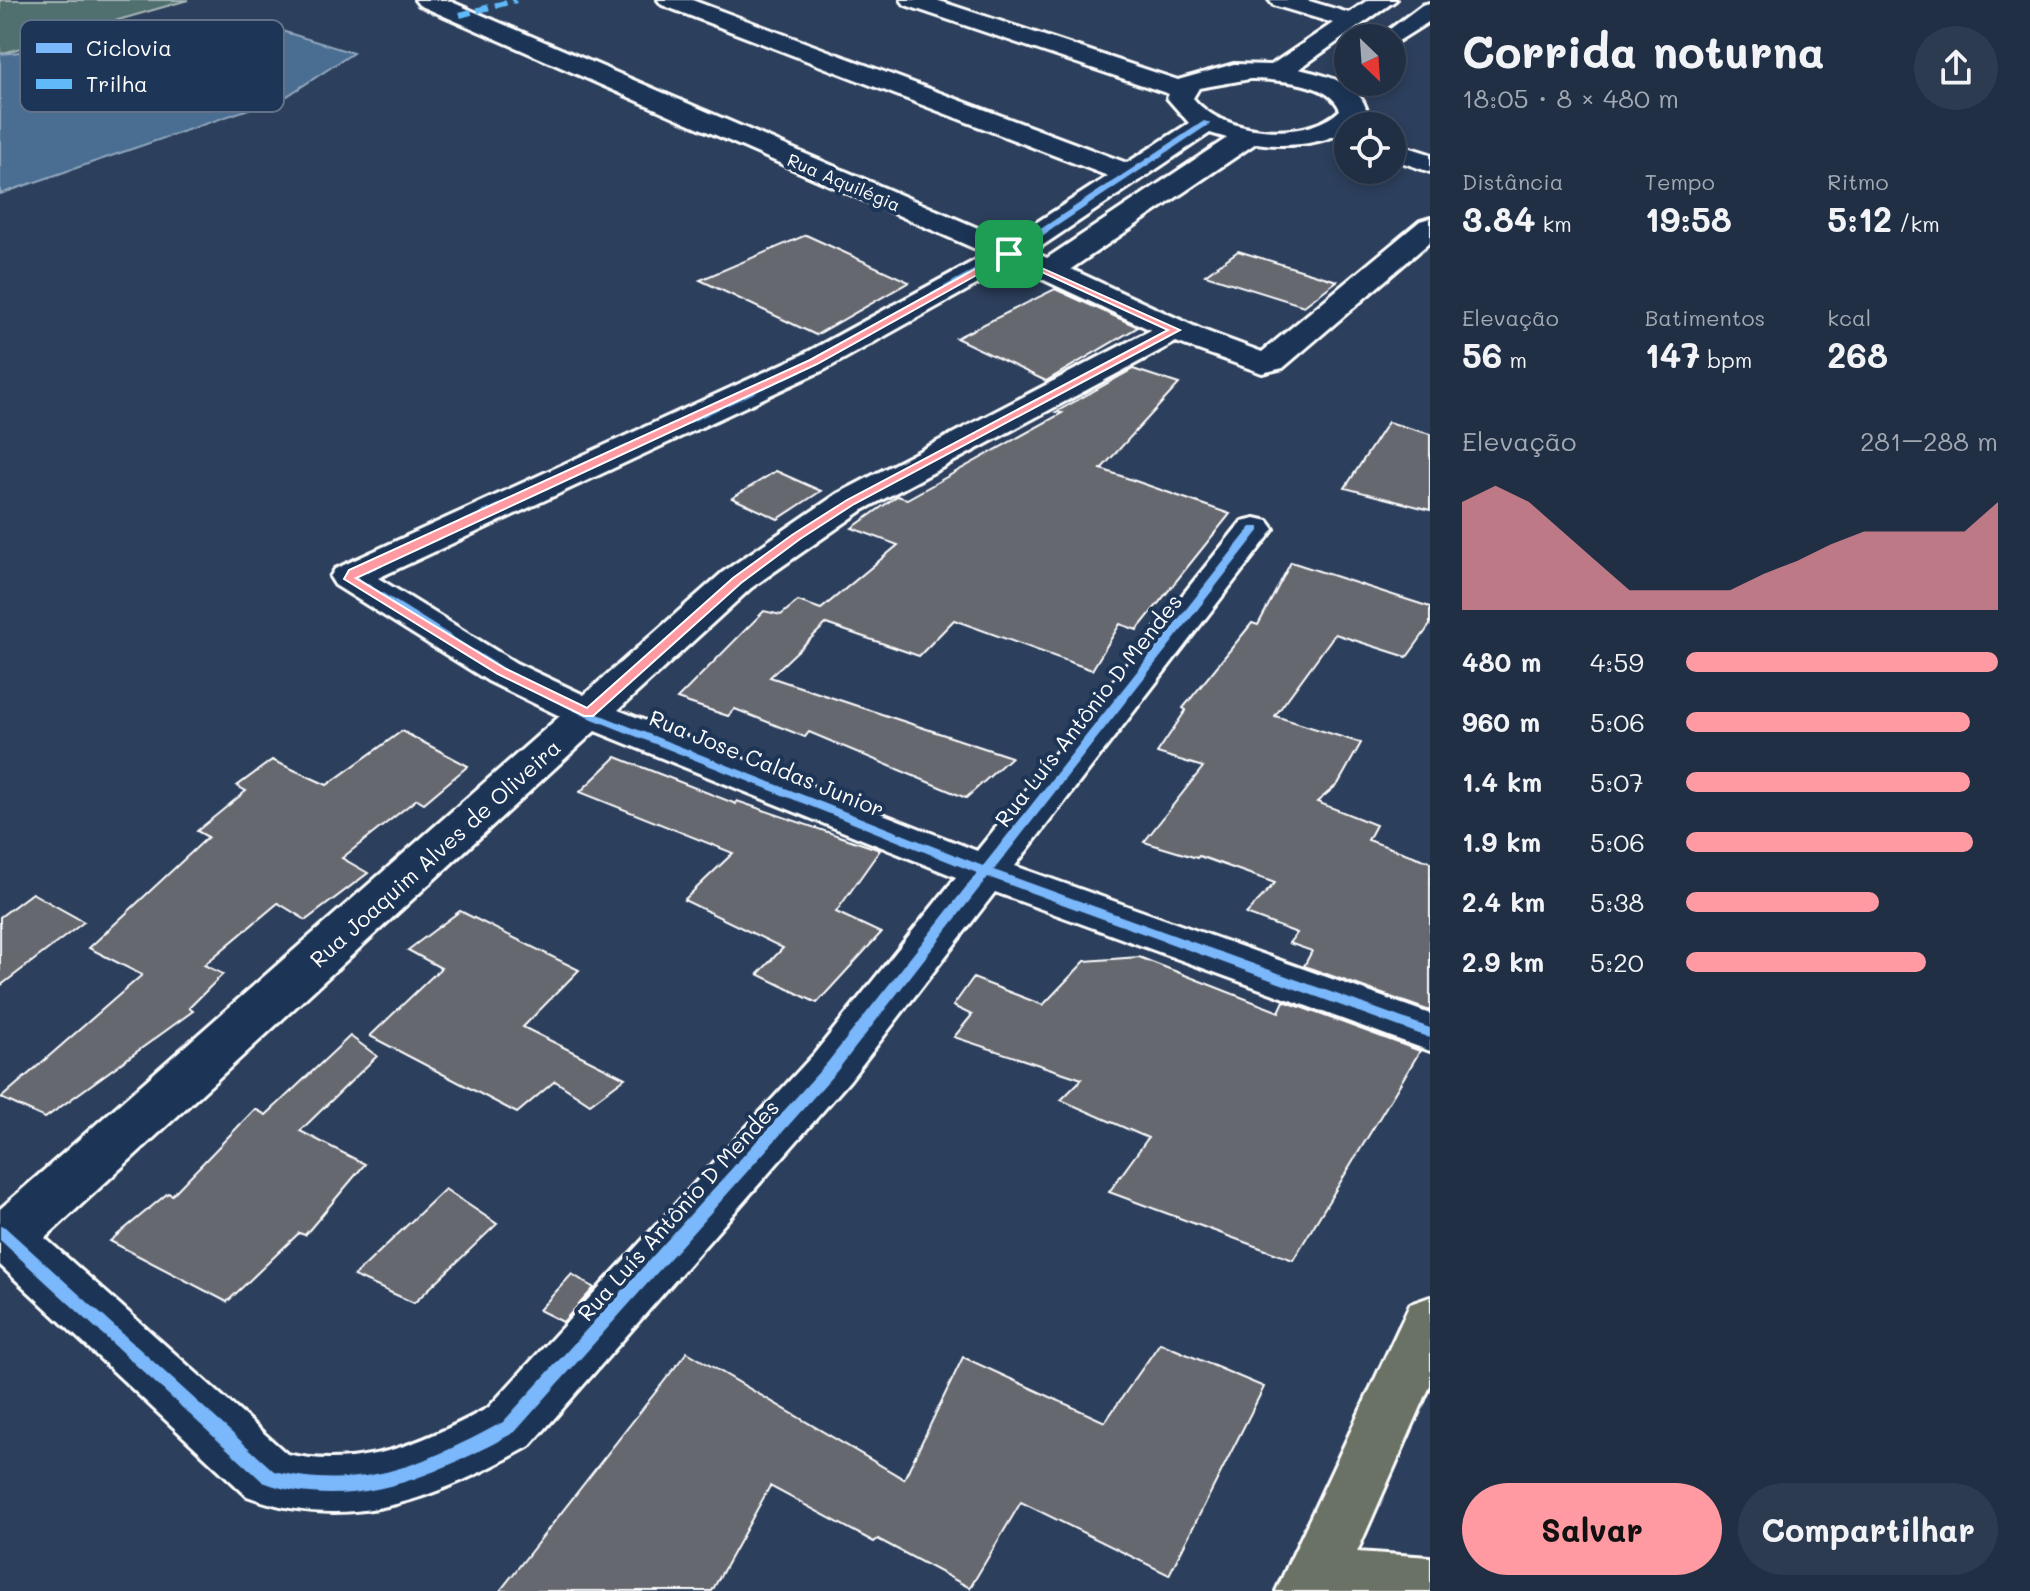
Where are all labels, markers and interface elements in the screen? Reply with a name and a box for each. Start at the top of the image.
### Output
legend [20,20,284,112]
text: Corrida noturna [1462,22,1825,79]
north arrow [1334,24,1406,96]
map controls [1334,24,1406,184]
button: share [1914,26,1998,110]
text: Ciclovia [86,33,172,62]
text: Trilha [86,69,148,98]
text: 18:05 · 8 × 480 m [1462,81,1679,115]
button: locate [1334,112,1406,184]
street label: Rua Aquilégia [784,147,904,217]
text: Distância [1462,167,1564,196]
text: Tempo [1645,167,1715,196]
text: Ritmo [1827,167,1888,196]
text: 3.84 [1462,196,1536,241]
text: 19:58 [1645,196,1732,241]
text: 5:12 [1827,196,1892,241]
text: km [1536,209,1572,238]
text: /km [1892,209,1940,238]
pin [975,220,1043,288]
icon: arrive [987,232,1031,276]
text: Elevação [1462,303,1559,332]
text: Batimentos [1645,303,1765,332]
text: kcal [1827,303,1871,332]
text: 56 [1462,332,1502,377]
text: 147 [1645,332,1700,377]
text: 268 [1827,332,1888,377]
text: m [1502,345,1527,374]
text: bpm [1700,345,1752,374]
text: Elevação [1462,424,1576,458]
text: 281–288 m [1860,424,1998,458]
street label: Rua Luís Antônio D Mendes [988,588,1188,832]
text: 480 m [1462,645,1541,679]
text: 4:59 [1590,645,1644,679]
street label: Rua Jose Caldas Junior [645,703,889,823]
text: 960 m [1462,705,1540,739]
text: 5:06 [1590,705,1645,739]
street label: Rua Joaquim Alves de Oliveira [303,733,567,973]
text: 1.4 km [1462,765,1542,799]
text: 5:07 [1590,765,1644,799]
text: 1.9 km [1462,825,1541,859]
text: 5:06 [1590,825,1645,859]
text: 2.4 km [1462,885,1545,919]
text: 5:38 [1590,885,1644,919]
text: 2.9 km [1462,945,1544,979]
text: 5:20 [1590,945,1644,979]
street label: Rua Luís Antônio D Mendes [571,1093,785,1327]
button: Salvar [1462,1483,1722,1575]
button: Compartilhar [1738,1483,1998,1575]

